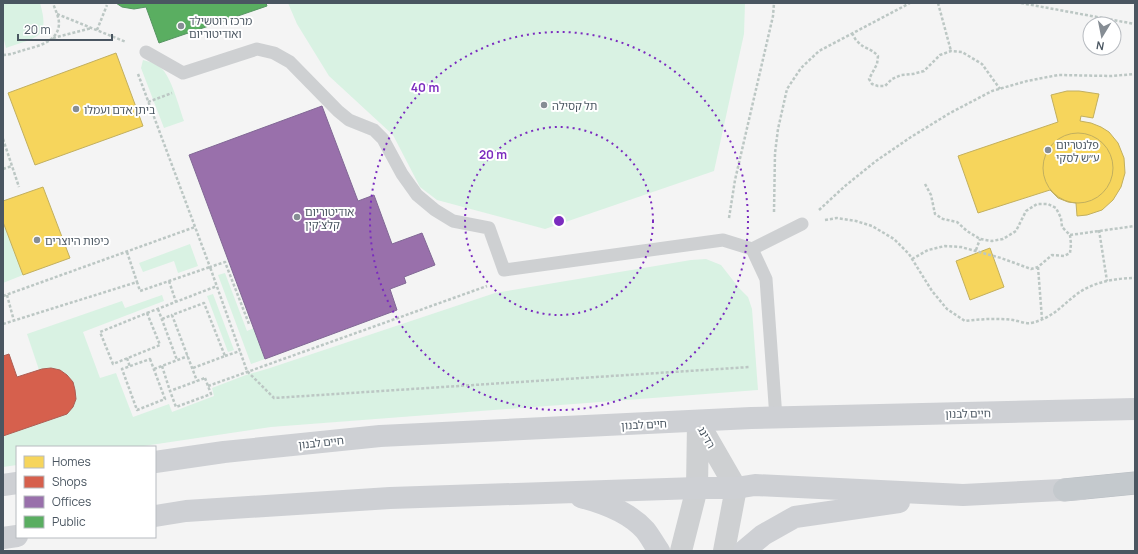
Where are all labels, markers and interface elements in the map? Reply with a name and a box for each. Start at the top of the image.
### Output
place label: מרכז רוטשילד ואודיטוריום [189,13,252,41]
scale bar [18,16,112,42]
north arrow [1082,16,1122,56]
text: 20 m [24,21,51,38]
marker: מרכז רוטשילד ואודיטוריום [176,21,186,31]
text: N [1095,38,1105,54]
text: 40 m [411,79,439,96]
place label: תל קסילה [552,98,597,113]
marker: תל קסילה [539,100,549,110]
place label: ביתן אדם ועמלו [84,102,155,117]
marker: ביתן אדם ועמלו [71,104,81,114]
place label: פלנטריום ע״ש לסקי [1056,137,1100,165]
marker: פלנטריום ע״ש לסקי [1043,145,1053,155]
text: 20 m [479,146,507,163]
place label: אודיטוריום קלצ'קין [305,204,354,232]
marker: אודיטוריום קלצ'קין [292,212,302,222]
centre of rings [552,214,566,228]
place label: כיפות היוצרים [45,233,109,248]
marker: כיפות היוצרים [32,235,42,245]
street label: חיים לבנון [945,405,991,421]
street label: חיים לבנון [621,415,667,433]
street label: רדינג [695,423,719,451]
street label: חיים לבנון [297,432,345,452]
legend [16,446,156,538]
text: Homes [52,453,91,470]
text: Shops [52,473,87,490]
text: Offices [52,493,91,510]
text: Public [52,513,86,530]

